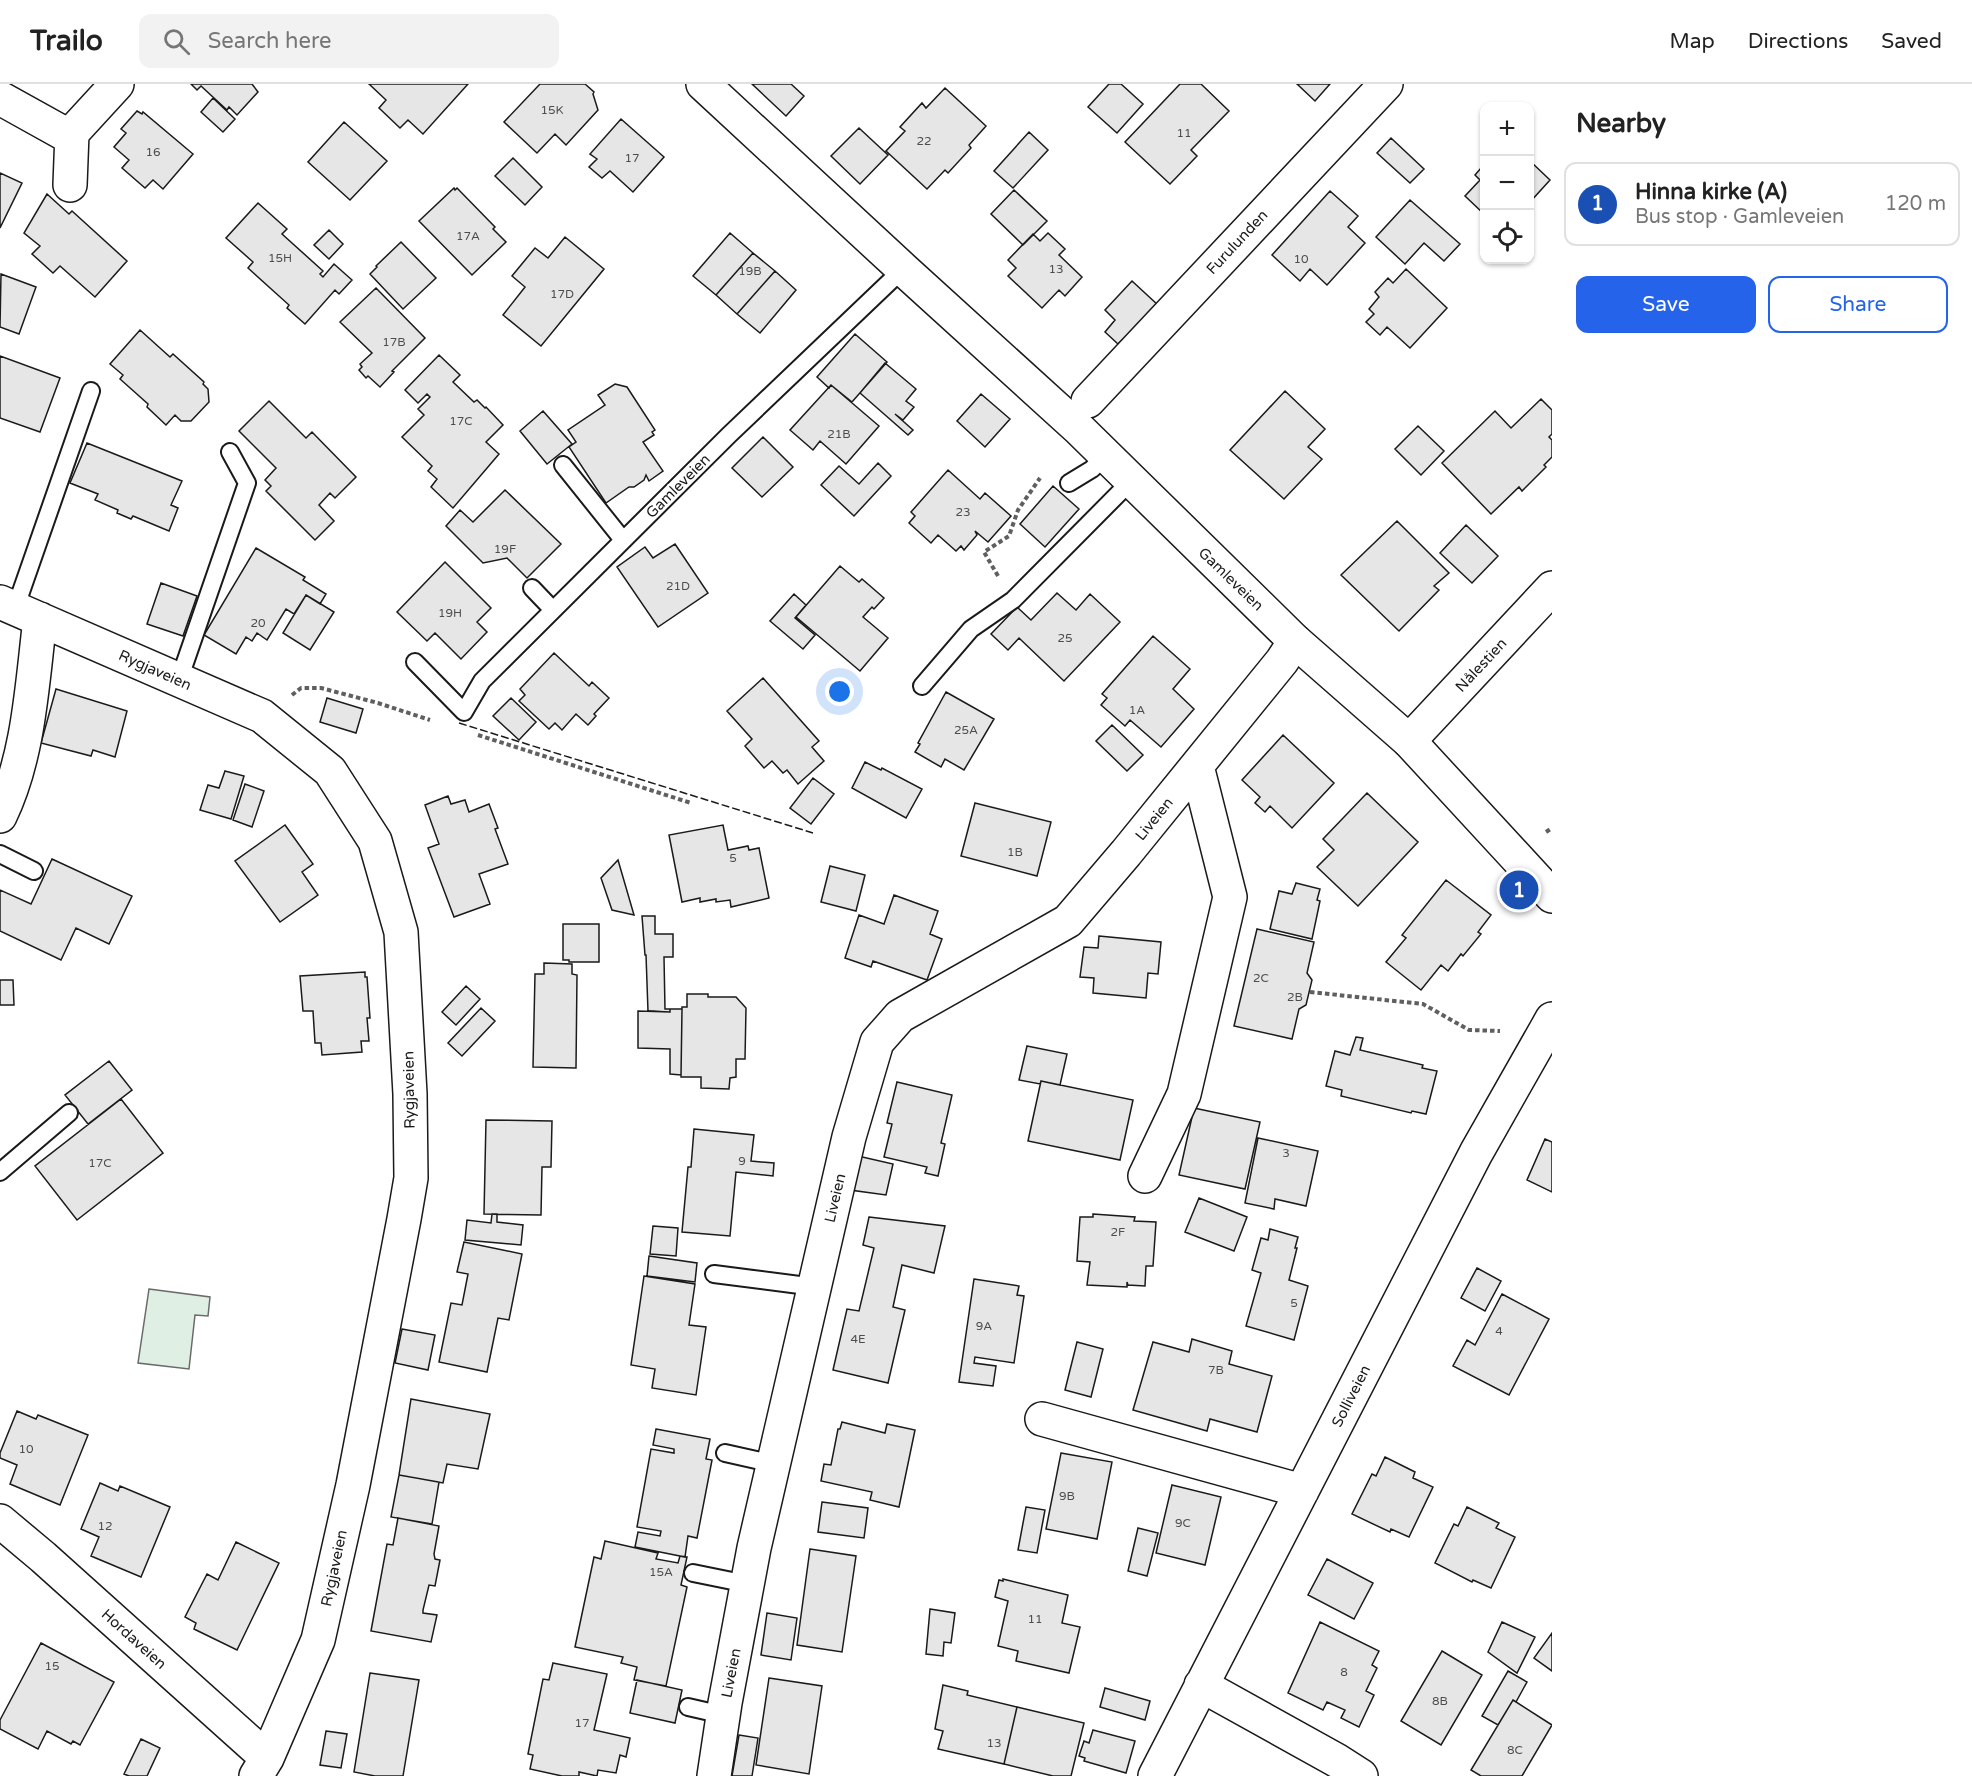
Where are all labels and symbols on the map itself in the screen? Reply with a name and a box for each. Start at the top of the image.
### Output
house number: 15K [540,103,564,117]
house number: 11 [1176,126,1192,140]
house number: 22 [916,134,932,148]
house number: 16 [145,145,161,159]
house number: 17 [624,151,640,165]
street label: Furulunden [1203,206,1271,278]
house number: 17A [456,229,480,243]
house number: 15H [268,251,292,265]
house number: 10 [1293,252,1309,266]
house number: 13 [1048,262,1064,276]
house number: 19B [738,264,762,278]
house number: 17D [550,287,574,301]
house number: 17B [382,335,406,349]
house number: 17C [449,414,473,428]
house number: 21B [827,427,851,441]
street label: Gamleveien [642,450,714,522]
house number: 23 [955,505,971,519]
house number: 19F [494,542,516,556]
street label: Gamleveien [1195,544,1267,614]
house number: 21D [666,579,690,593]
house number: 19H [438,606,462,620]
house number: 20 [250,616,266,630]
house number: 25 [1057,631,1073,645]
street label: Nålestien [1452,634,1510,696]
street label: Rygjaveien [116,646,194,694]
your location [825,677,854,706]
house number: 1A [1129,703,1145,717]
house number: 25A [954,723,978,737]
street label: Liveien [1131,794,1177,844]
house number: 1B [1007,845,1023,859]
house number: 5 [729,851,737,865]
pin: 1 [1500,868,1538,912]
house number: 2C [1253,971,1269,985]
house number: 2B [1287,990,1303,1004]
street label: Rygjaveien [399,1051,419,1129]
house number: 3 [1282,1146,1290,1160]
house number: 9 [738,1154,746,1168]
house number: 17C [88,1156,112,1170]
street label: Liveien [821,1172,849,1224]
house number: 2F [1111,1225,1125,1239]
house number: 5 [1290,1296,1298,1310]
house number: 9A [976,1319,992,1333]
house number: 4 [1495,1324,1503,1338]
house number: 4E [850,1332,866,1346]
street label: Solliveien [1328,1362,1374,1430]
house number: 7B [1208,1363,1224,1377]
house number: 10 [18,1442,34,1456]
house number: 9B [1059,1489,1075,1503]
house number: 9C [1175,1516,1191,1530]
house number: 12 [97,1519,113,1533]
street label: Rygjaveien [317,1528,351,1608]
house number: 15A [649,1565,673,1579]
street label: Hordaveien [98,1605,170,1673]
house number: 11 [1027,1612,1043,1626]
street label: Liveien [717,1647,745,1699]
house number: 15 [44,1659,60,1673]
house number: 8 [1340,1665,1348,1679]
house number: 8B [1432,1694,1448,1708]
house number: 17 [574,1716,590,1730]
house number: 13 [986,1736,1002,1750]
house number: 8C [1507,1743,1523,1757]

